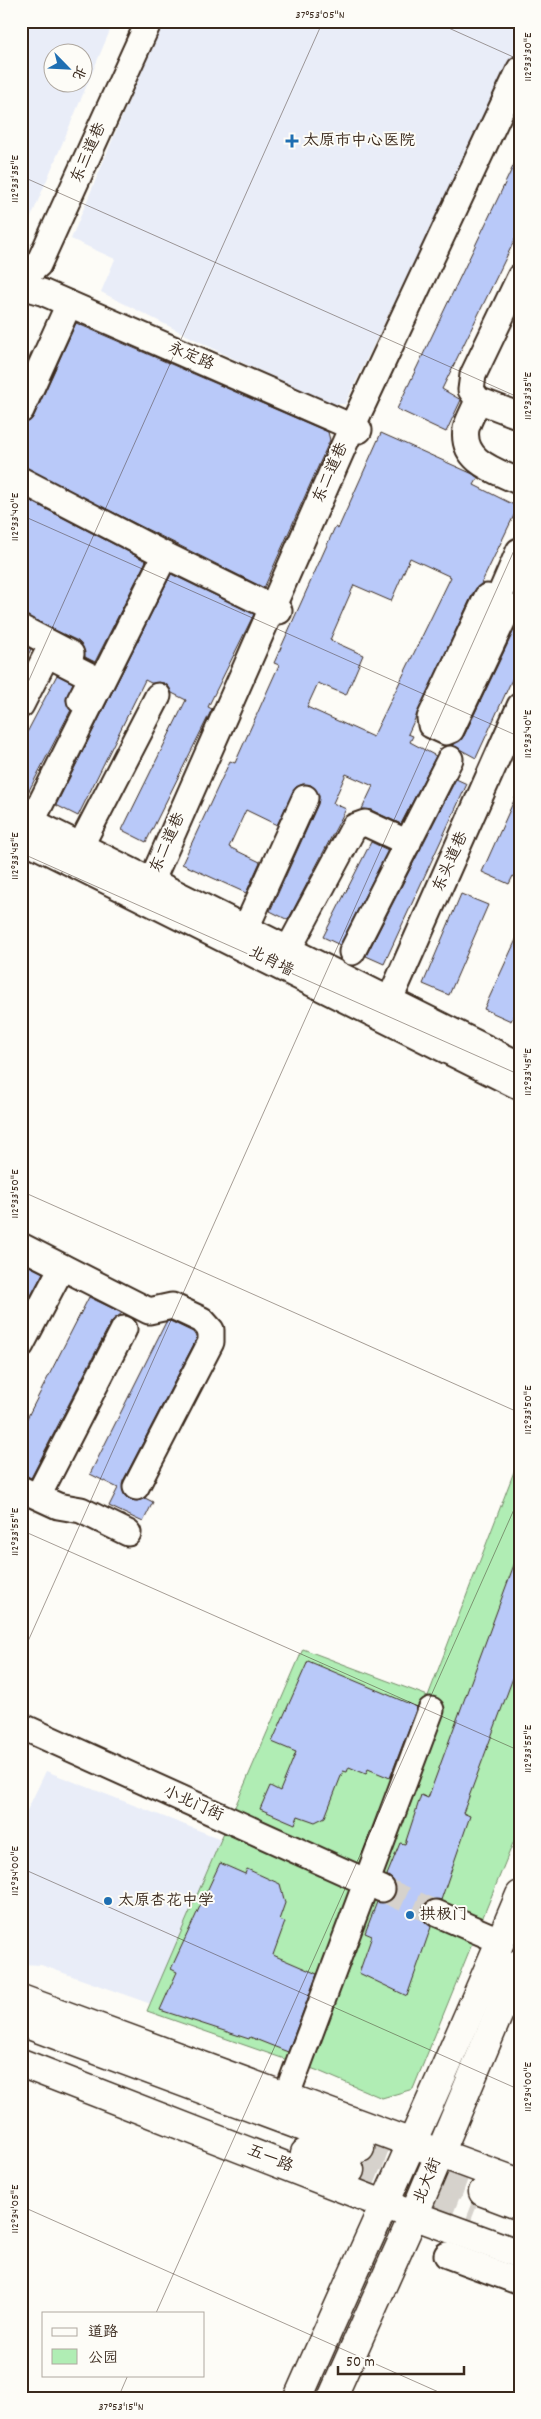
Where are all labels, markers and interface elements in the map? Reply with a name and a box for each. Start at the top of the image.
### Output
text: 37°53'05"N [295,7,345,24]
text: 112°33'30"E [520,32,537,81]
north arrow [42,42,92,92]
text: 北 [66,62,90,83]
street label: 东三道巷 [65,119,113,187]
place label: 太原市中心医院 [303,130,415,153]
marker: 太原市中心医院 [285,134,299,148]
text: 112°33'35"E [7,154,24,203]
street label: 永定路 [164,337,218,377]
text: 112°33'35"E [520,371,537,420]
street label: 东二道巷 [307,439,355,507]
text: 112°33'40"E [7,492,24,541]
text: 112°33'40"E [520,709,537,758]
street label: 东二道巷 [144,809,192,877]
street label: 东头道巷 [427,828,475,896]
text: 112°33'45"E [7,832,24,880]
street label: 北肖墙 [244,941,298,983]
text: 112°33'45"E [520,1048,537,1096]
text: 112°33'50"E [7,1169,24,1219]
text: 112°33'50"E [520,1385,537,1435]
text: 112°33'55"E [7,1507,24,1556]
text: 112°33'55"E [520,1724,537,1773]
street label: 小北门街 [159,1780,227,1828]
text: 112°34'00"E [7,1846,24,1896]
place label: 太原杏花中学 [118,1890,214,1913]
marker: 太原杏花中学 [102,1895,114,1907]
place label: 拱极门 [420,1904,468,1927]
marker: 拱极门 [404,1909,416,1921]
text: 112°34'00"E [520,2062,537,2112]
street label: 五一路 [243,2139,297,2179]
street label: 北大街 [408,2154,448,2208]
text: 112°34'05"E [7,2184,24,2233]
legend [42,2312,205,2376]
text: 道路 [88,2322,118,2344]
scale bar [338,2344,465,2376]
text: 公园 [88,2348,118,2370]
text: 50 m [346,2352,375,2374]
text: 37°53'15"N [98,2399,144,2416]

